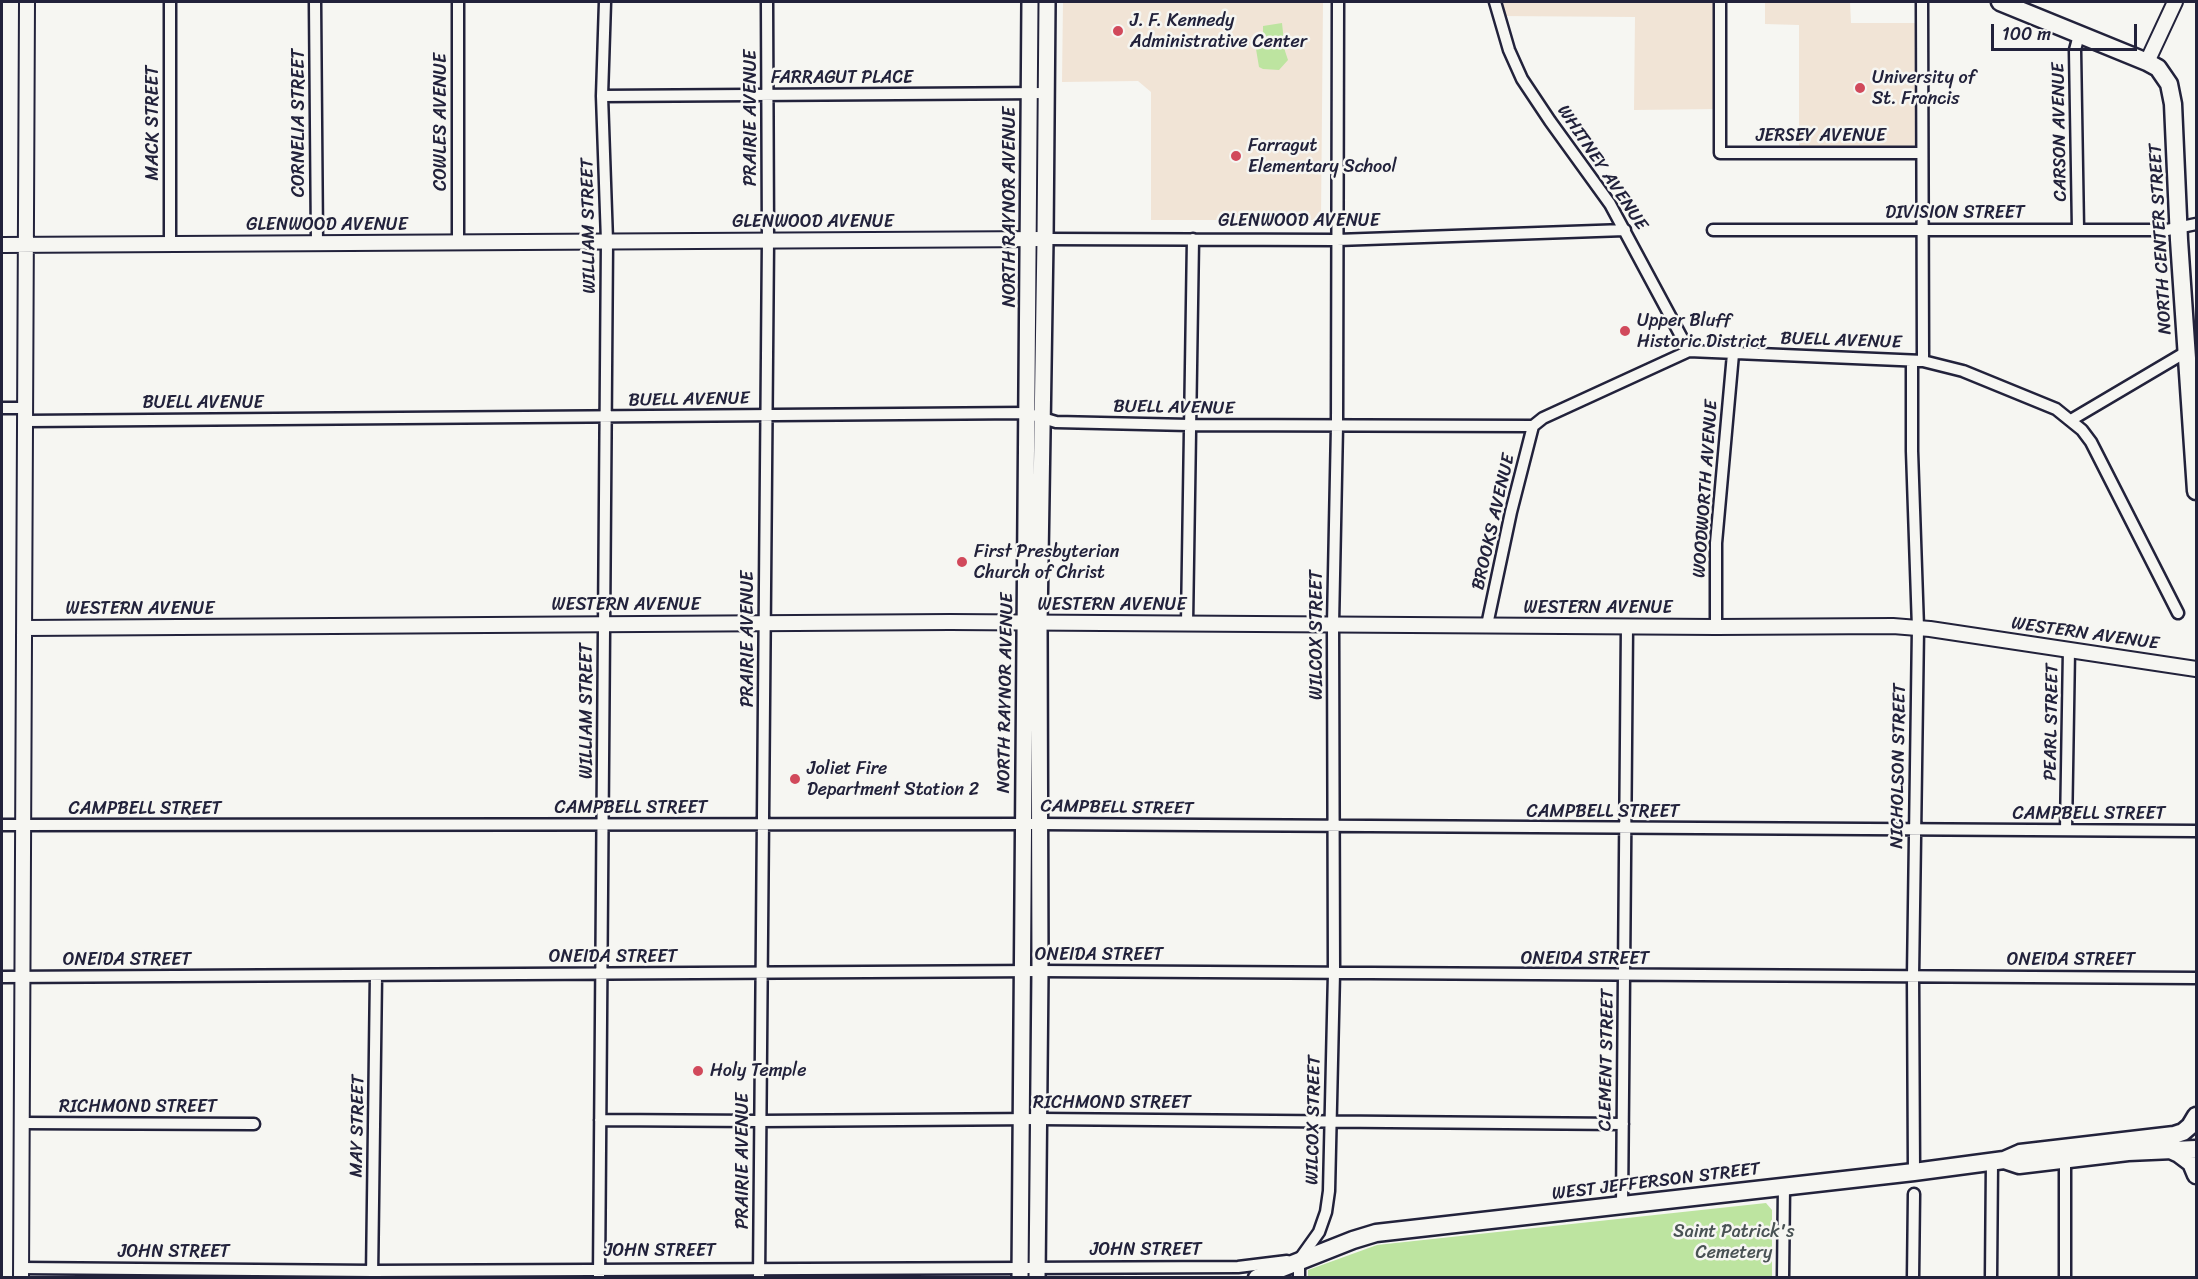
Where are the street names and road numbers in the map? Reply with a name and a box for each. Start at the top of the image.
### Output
street label: CORNELIA STREET [288,49,310,197]
street label: PRAIRIE AVENUE [740,50,762,186]
street label: COWLES AVENUE [430,53,452,191]
street label: CARSON AVENUE [2048,62,2072,202]
street label: MACK STREET [142,66,164,180]
street label: FARRAGUT PLACE [771,67,913,89]
street label: WHITNEY AVENUE [1552,101,1652,235]
street label: NORTH RAYNOR AVENUE [999,107,1021,307]
street label: JERSEY AVENUE [1756,125,1886,147]
street label: NORTH CENTER STREET [2145,143,2177,335]
street label: WILLIAM STREET [577,158,601,294]
street label: DIVISION STREET [1885,202,2025,224]
street label: GLENWOOD AVENUE [1218,210,1380,232]
street label: GLENWOOD AVENUE [732,211,894,233]
street label: GLENWOOD AVENUE [246,214,408,236]
street label: BUELL AVENUE [1780,328,1902,354]
street label: BUELL AVENUE [628,388,750,412]
street label: BUELL AVENUE [142,392,264,414]
street label: BUELL AVENUE [1113,396,1235,420]
street label: WOODWORTH AVENUE [1689,399,1723,579]
street label: BROOKS AVENUE [1468,452,1520,592]
street label: WILCOX STREET [1306,570,1328,700]
street label: PRAIRIE AVENUE [737,571,759,707]
street label: NORTH RAYNOR AVENUE [993,593,1019,793]
street label: WESTERN AVENUE [552,594,700,616]
street label: WESTERN AVENUE [1038,594,1186,616]
street label: WESTERN AVENUE [1524,597,1672,619]
street label: WESTERN AVENUE [66,598,214,620]
street label: WESTERN AVENUE [2010,613,2160,655]
street label: WILLIAM STREET [576,643,598,779]
street label: PEARL STREET [2040,663,2064,781]
street label: NICHOLSON STREET [1887,683,1911,849]
street label: CAMPBELL STREET [1040,796,1194,820]
street label: CAMPBELL STREET [555,797,707,819]
street label: CAMPBELL STREET [69,798,221,820]
street label: CAMPBELL STREET [1527,801,1679,823]
street label: CAMPBELL STREET [2013,803,2165,825]
street label: ONEIDA STREET [1035,944,1163,966]
street label: ONEIDA STREET [549,946,677,968]
street label: ONEIDA STREET [1521,948,1649,970]
street label: ONEIDA STREET [63,949,191,971]
street label: ONEIDA STREET [2007,949,2135,971]
street label: CLEMENT STREET [1595,989,1619,1131]
street label: WILCOX STREET [1302,1055,1326,1185]
street label: MAY STREET [346,1074,370,1178]
street label: RICHMOND STREET [1033,1092,1191,1114]
street label: PRAIRIE AVENUE [732,1093,754,1229]
street label: RICHMOND STREET [59,1096,217,1118]
street label: WEST JEFFERSON STREET [1551,1159,1761,1205]
street label: JOHN STREET [1090,1239,1202,1261]
street label: JOHN STREET [604,1240,716,1262]
street label: JOHN STREET [118,1241,230,1263]

